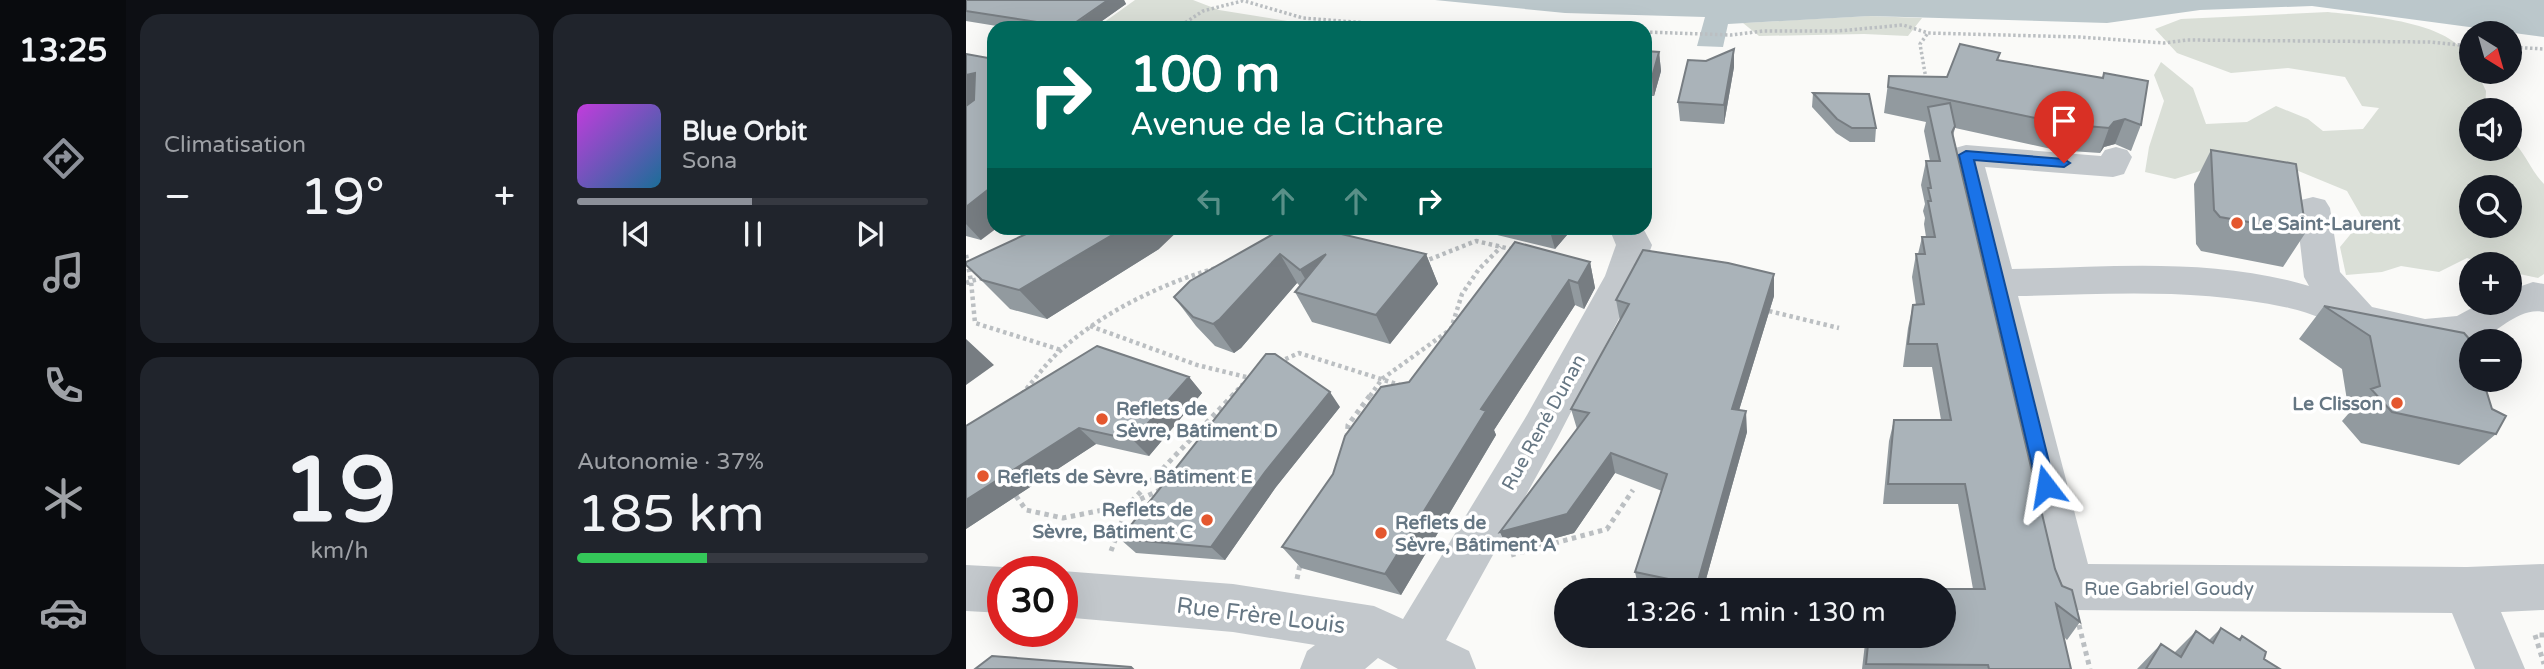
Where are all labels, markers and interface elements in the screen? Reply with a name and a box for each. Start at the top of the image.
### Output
north arrow [2459,21,2522,84]
map controls [2459,21,2522,392]
text: 13:25 [19,32,107,70]
text: 100 m [1130,46,1280,105]
icon: right [1015,49,1106,140]
pin [2034,91,2094,163]
button: sound [2459,98,2522,161]
icon: arrive [2045,102,2083,140]
text: Avenue de la Cithare [1130,106,1444,144]
text: Blue Orbit [682,116,807,147]
text: Climatisation [164,131,306,159]
icon: directions [39,134,88,183]
text: Sona [682,147,737,175]
text: 19° [300,166,385,229]
text: − [164,174,191,220]
text: + [494,174,515,220]
button: search [2459,175,2522,238]
icon: left [1191,182,1229,220]
icon: ahead [1264,182,1302,220]
icon: ahead [1337,182,1375,220]
icon: right [1410,182,1448,220]
place label: Le Saint-Laurent [2251,213,2401,235]
icon: previous [617,215,655,253]
icon: pause [734,215,772,253]
icon: next [851,215,889,253]
marker: Le Saint-Laurent [2229,215,2245,231]
icon: music [39,248,88,297]
button: + [2459,252,2522,315]
button: − [2459,329,2522,392]
street label: Rue René Dunan [1497,351,1590,494]
icon: phone [39,361,88,410]
place label: Le Clisson [2292,393,2383,415]
marker: Le Clisson [2389,395,2405,411]
place label: Reflets de Sèvre, Bâtiment D [1116,398,1278,442]
marker: Reflets de Sèvre, Bâtiment D [1094,411,1110,427]
text: 19 [282,436,397,546]
text: Autonomie · 37% [577,448,764,476]
position arrow [2009,449,2083,523]
place label: Reflets de Sèvre, Bâtiment E [997,466,1253,488]
marker: Reflets de Sèvre, Bâtiment E [975,468,991,484]
icon: climate [39,474,88,523]
text: 185 km [577,483,765,546]
place label: Reflets de Sèvre, Bâtiment C [1032,499,1193,543]
marker: Reflets de Sèvre, Bâtiment C [1199,512,1215,528]
place label: Reflets de Sèvre, Bâtiment A [1395,512,1557,556]
marker: Reflets de Sèvre, Bâtiment A [1373,525,1389,541]
text: km/h [311,537,368,565]
speed limit sign: 30 [987,556,1078,647]
street label: Rue Gabriel Goudy [2084,578,2254,600]
icon: car [39,588,88,637]
street label: Rue Frère Louis [1175,592,1347,640]
text: 13:26 · 1 min · 130 m [1624,597,1886,628]

